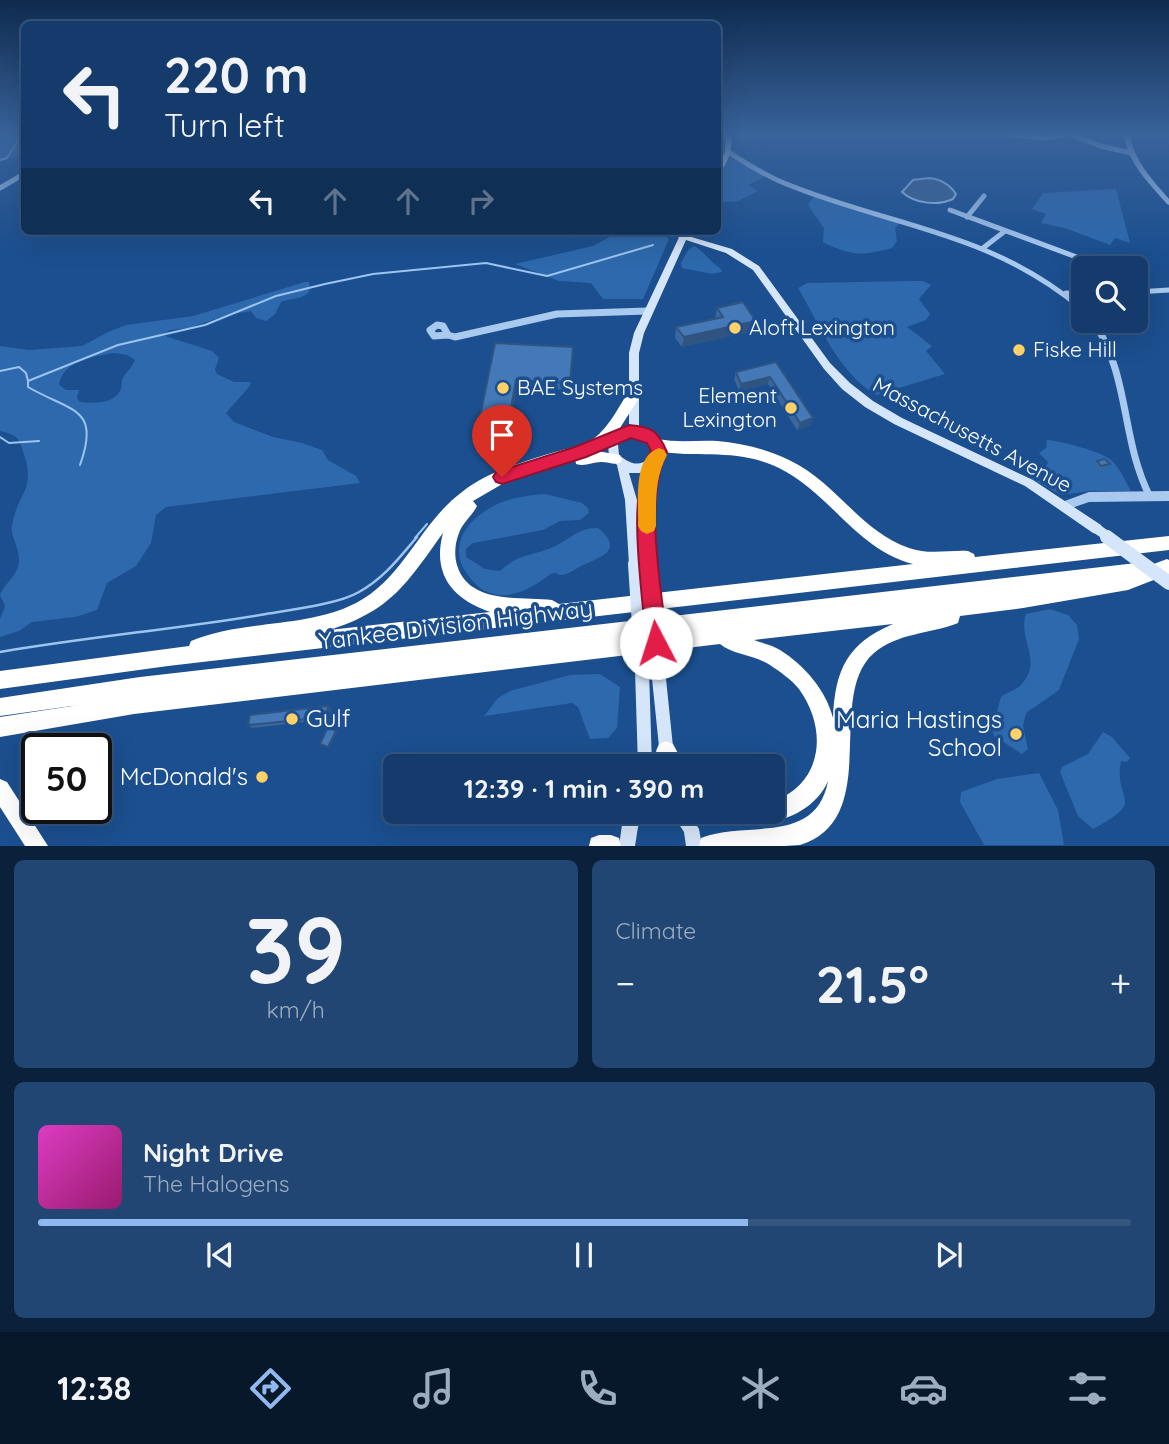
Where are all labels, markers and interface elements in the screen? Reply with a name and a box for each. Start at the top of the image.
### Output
text: 220 m [164,44,309,105]
icon: left [49,49,140,140]
text: Turn left [164,105,285,145]
icon: left [243,182,281,220]
icon: ahead [316,182,354,220]
icon: ahead [389,182,427,220]
icon: right [462,182,500,220]
map controls [1071,256,1148,333]
button: search [1071,256,1148,333]
place label: Aloft Lexington [749,314,895,340]
marker: Aloft Lexington [727,320,743,336]
place label: Fiske Hill [1033,336,1117,362]
marker: Fiske Hill [1011,342,1027,358]
street label: Massachusetts Avenue [869,371,1076,498]
place label: BAE Systems [517,374,643,400]
marker: BAE Systems [495,380,511,396]
place label: Element Lexington [682,382,777,432]
marker: Element Lexington [783,400,799,416]
pin [472,405,532,477]
icon: arrive [483,416,521,454]
street label: Yankee Division Highway [317,592,595,656]
position arrow [619,606,693,680]
place label: Gulf [306,703,351,733]
place label: Maria Hastings School [836,704,1002,762]
marker: Gulf [284,711,300,727]
marker: Maria Hastings School [1008,726,1024,742]
speed limit sign: 50 [21,733,112,824]
place label: McDonald's [120,761,248,791]
marker: McDonald's [254,769,270,785]
text: 12:39 · 1 min · 390 m [464,772,704,805]
text: 39 [245,892,346,1006]
text: Climate [616,916,696,945]
text: 21.5° [816,951,929,1016]
text: − [616,959,635,1007]
text: + [1110,959,1131,1007]
text: km/h [267,995,325,1024]
text: Night Drive [143,1136,284,1169]
text: The Halogens [143,1169,290,1198]
icon: previous [201,1236,239,1274]
icon: pause [565,1236,603,1274]
icon: next [930,1236,968,1274]
icon: directions [246,1364,295,1413]
icon: music [409,1364,458,1413]
icon: phone [573,1364,622,1413]
icon: climate [736,1364,785,1413]
icon: car [899,1364,948,1413]
icon: filters [1063,1364,1112,1413]
text: 12:38 [57,1368,131,1408]

